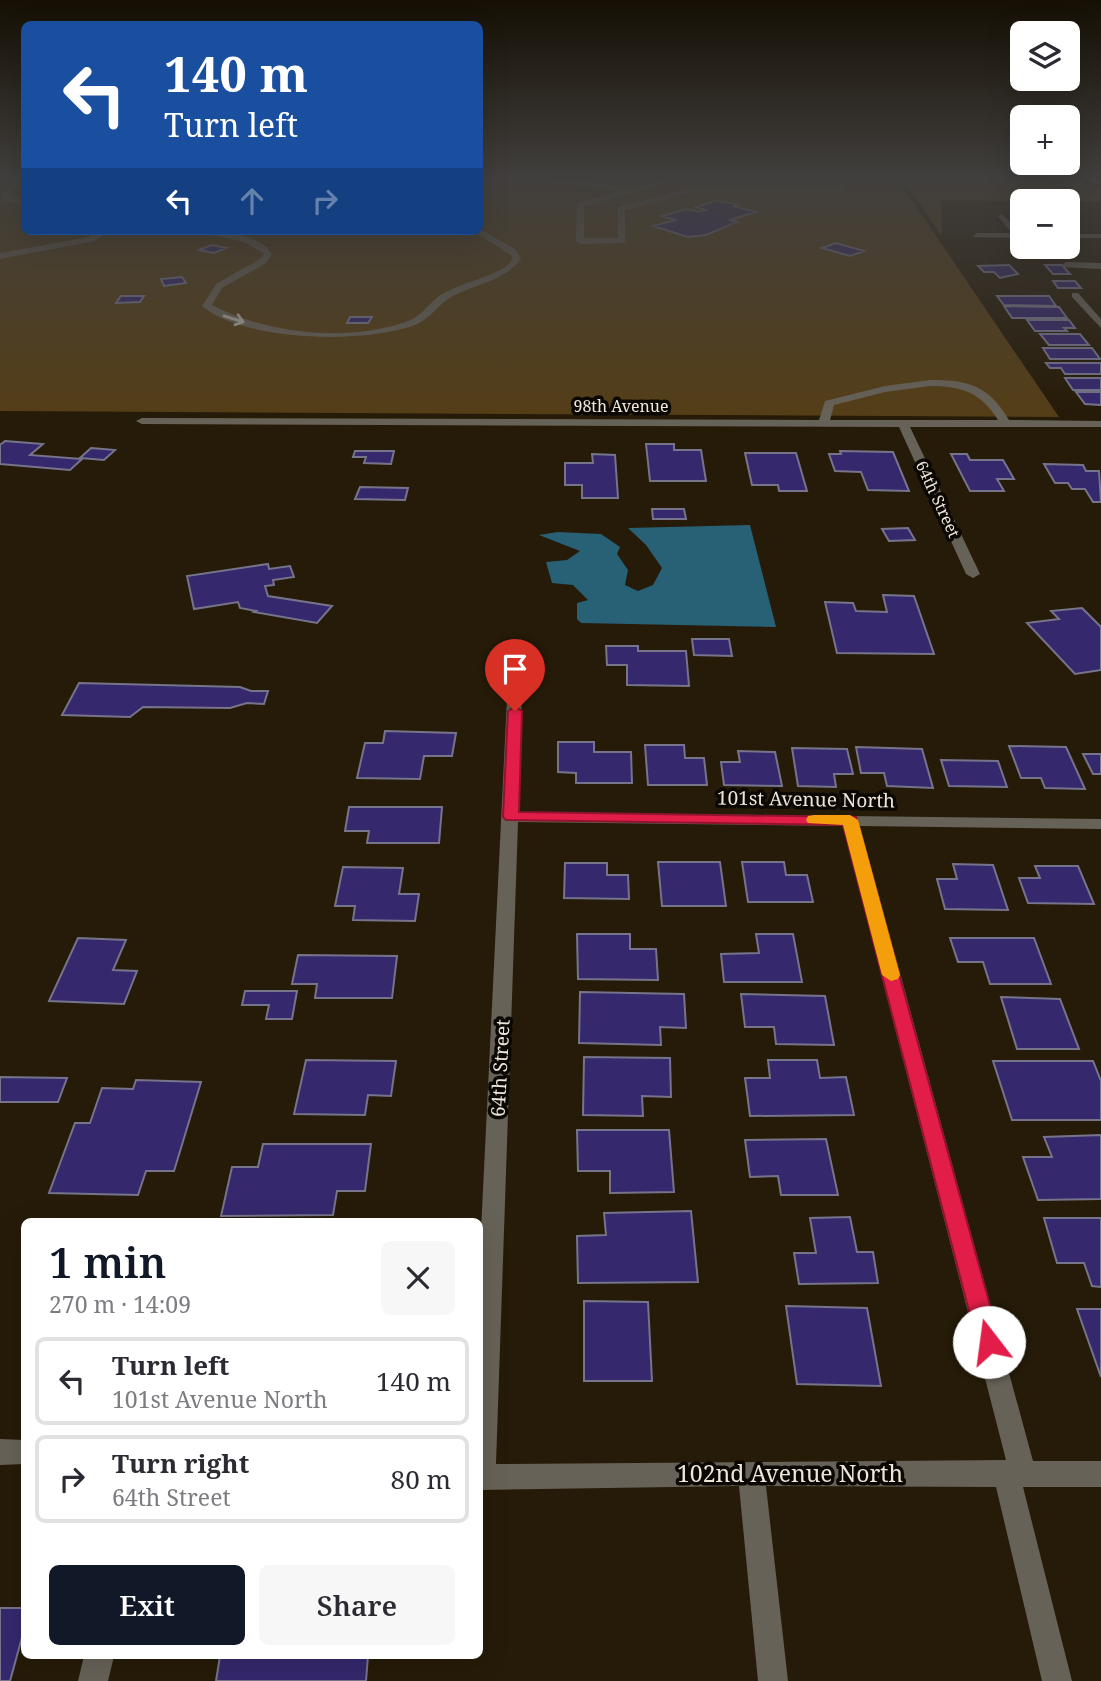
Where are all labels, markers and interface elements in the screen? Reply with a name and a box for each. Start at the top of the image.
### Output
map controls [1010,21,1080,259]
button: layers [1010,21,1080,91]
text: 140 m [164,40,308,106]
icon: left [49,49,140,140]
text: Turn left [164,103,298,146]
button: + [1010,105,1080,175]
icon: left [160,182,198,220]
icon: ahead [233,182,271,220]
icon: right [306,182,344,220]
button: − [1010,189,1080,259]
one-way arrow [222,314,244,327]
street label: 98th Avenue [573,395,669,417]
street label: 64th Street [911,457,966,541]
pin [485,639,545,711]
icon: arrive [496,650,534,688]
street label: 101st Avenue North [717,784,895,814]
street label: 64th Street [484,1018,516,1118]
text: 1 min [49,1233,166,1290]
button: close [381,1241,455,1315]
text: 270 m · 14:09 [49,1288,191,1320]
position arrow [952,1305,1026,1379]
text: Turn left [112,1347,229,1383]
icon: left [53,1362,91,1400]
text: 140 m [376,1363,451,1399]
text: 101st Avenue North [112,1383,328,1415]
text: Turn right [112,1445,249,1481]
street label: 102nd Avenue North [677,1457,903,1489]
icon: right [53,1460,91,1498]
text: 80 m [391,1461,451,1497]
text: 64th Street [112,1481,231,1513]
button: Exit [49,1565,245,1645]
button: Share [259,1565,455,1645]

